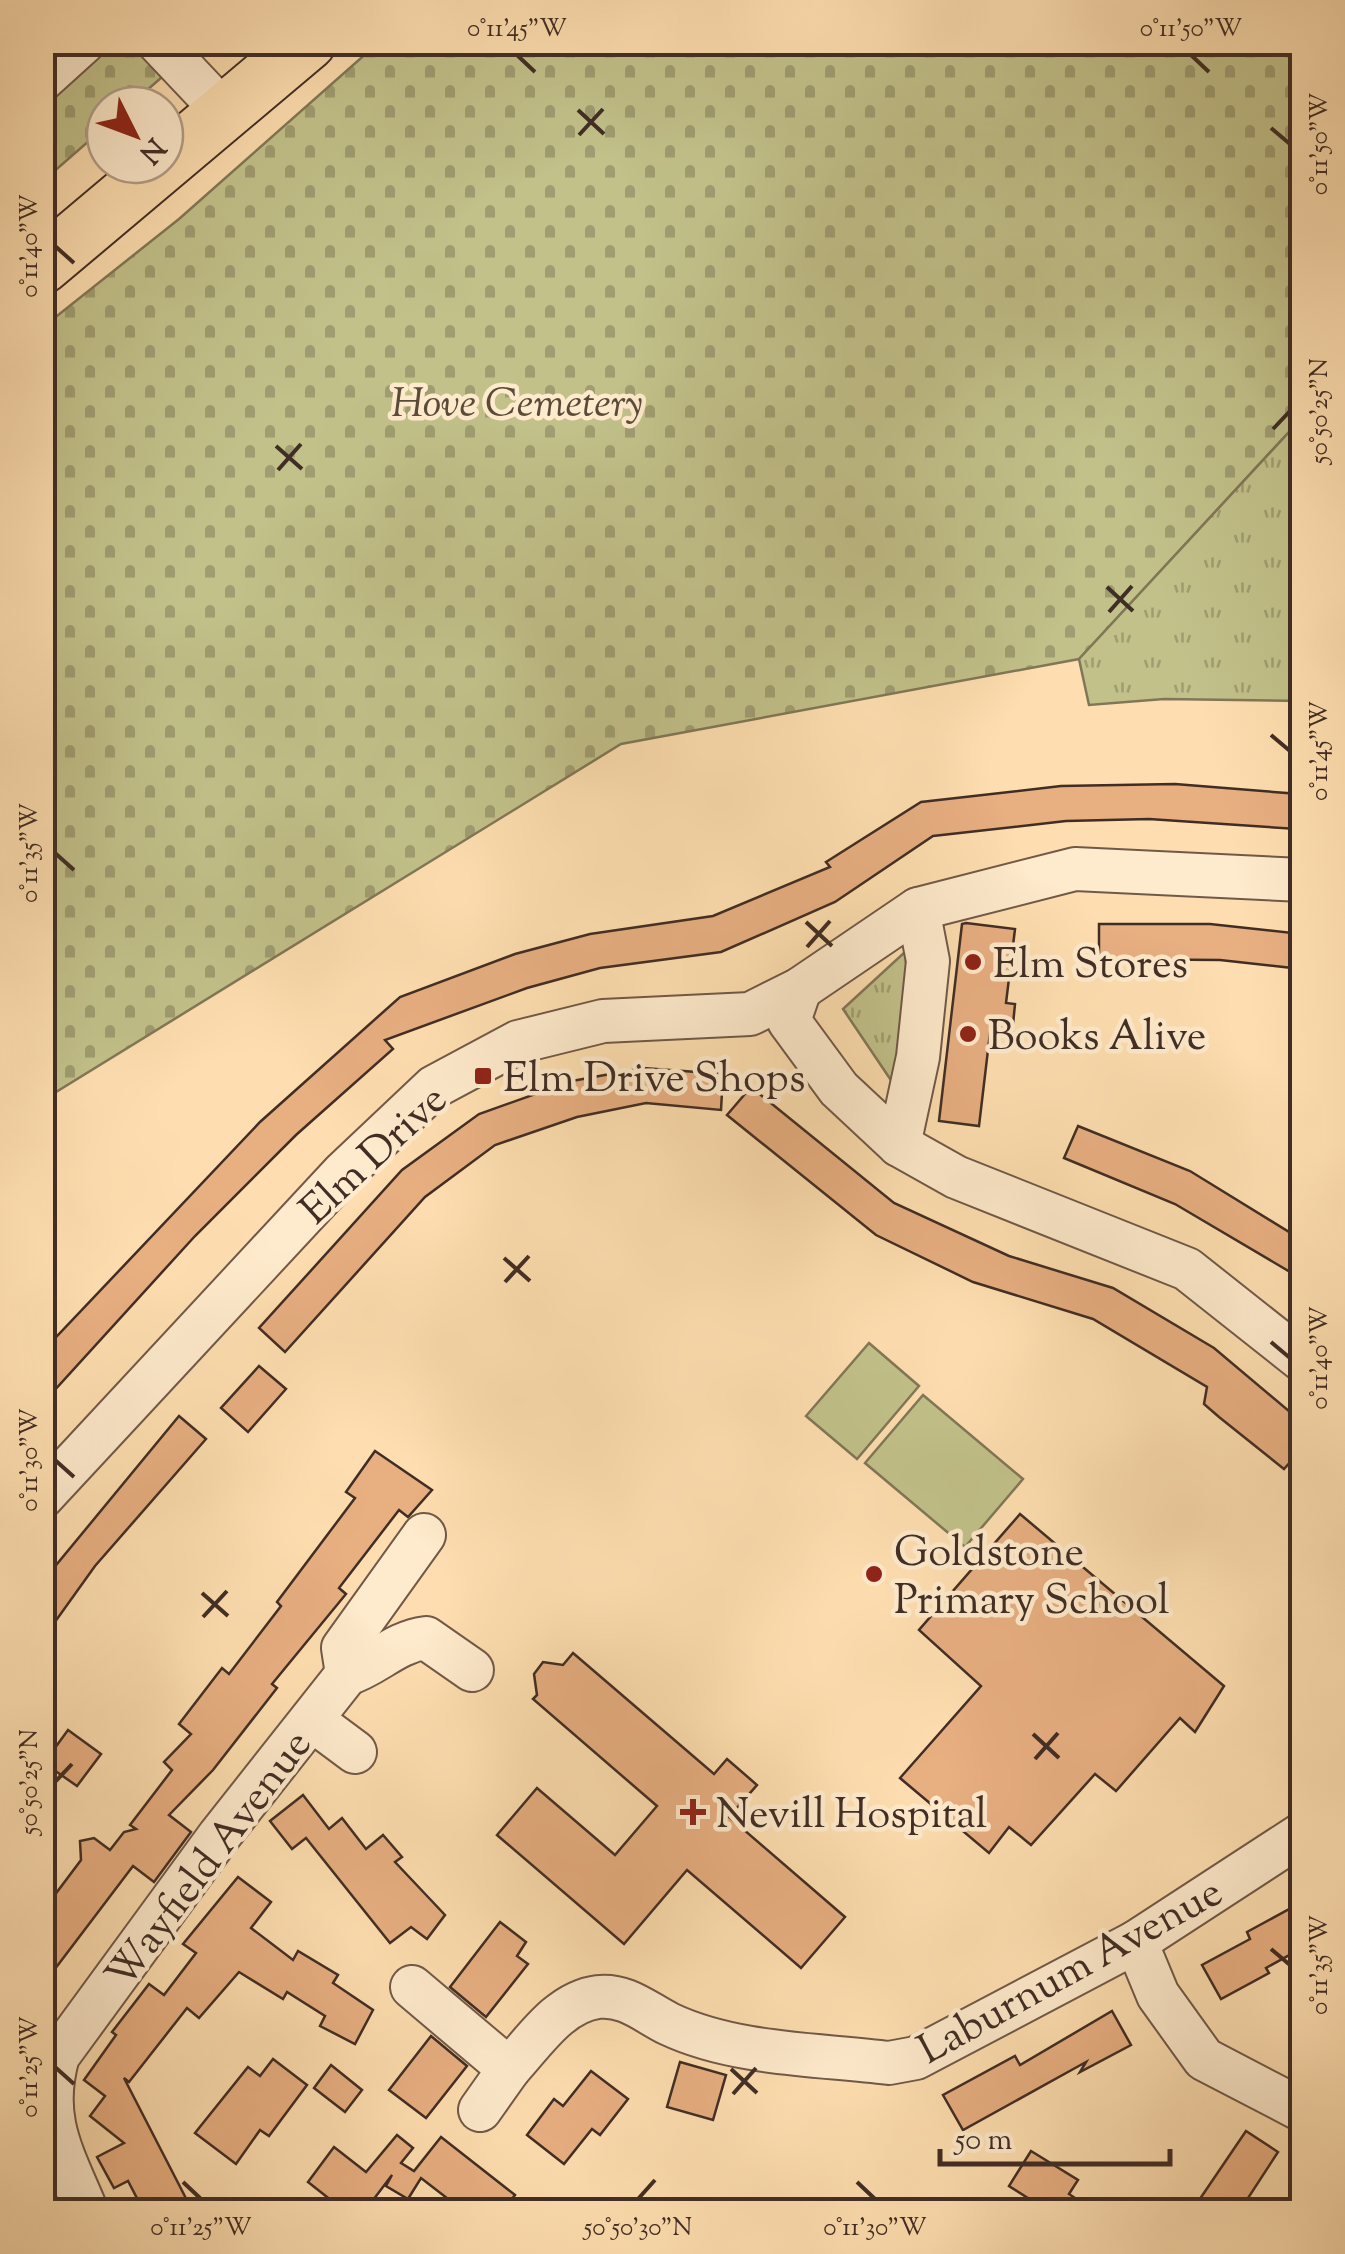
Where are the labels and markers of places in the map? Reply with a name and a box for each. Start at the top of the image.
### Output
place label: Elm Stores [993,937,1188,997]
marker: Elm Stores [962,951,984,973]
place label: Books Alive [988,1009,1206,1069]
marker: Books Alive [957,1023,979,1045]
place label: Elm Drive Shops [503,1051,805,1111]
marker: Elm Drive Shops [472,1065,494,1087]
place label: Goldstone Primary School [894,1525,1169,1633]
marker: Goldstone Primary School [863,1563,885,1585]
place label: Nevill Hospital [716,1787,987,1847]
marker: Nevill Hospital [680,1799,706,1825]

